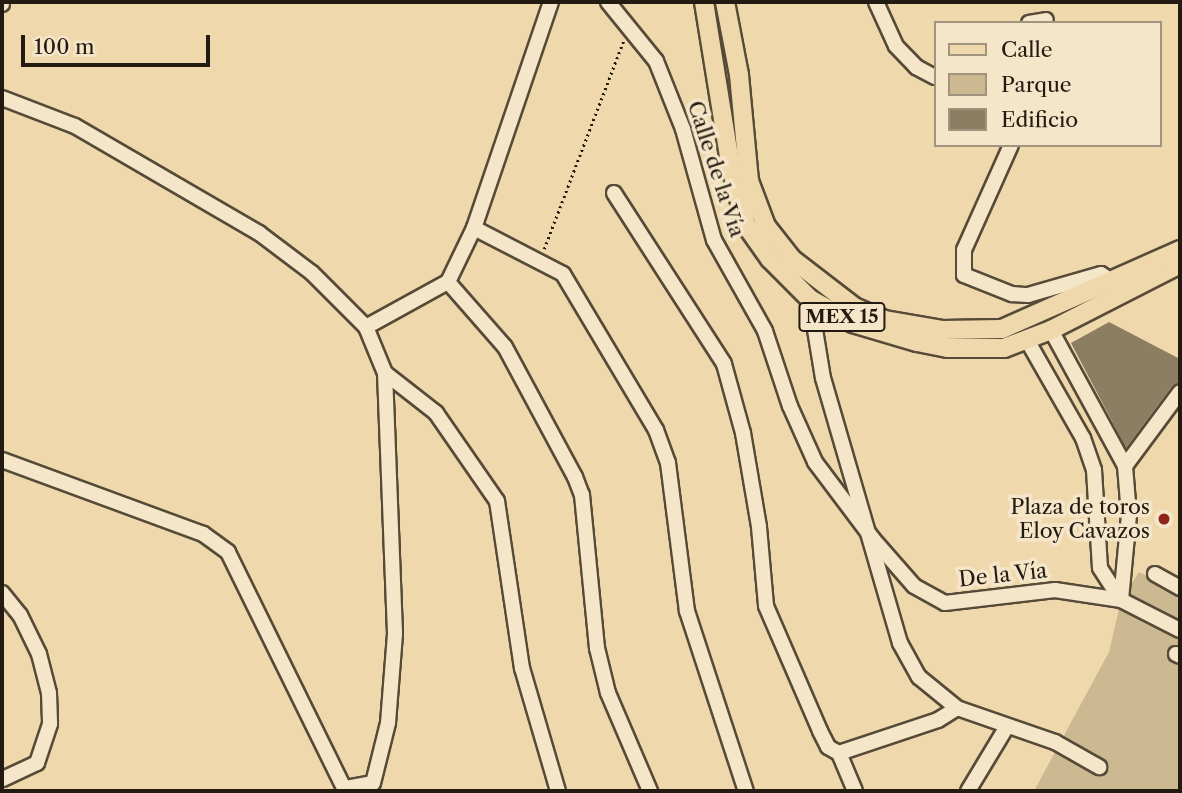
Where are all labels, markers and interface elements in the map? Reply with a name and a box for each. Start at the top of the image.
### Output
scale bar [24,21,214,65]
legend [934,21,1161,147]
text: 100 m [34,34,95,59]
text: Calle [1001,37,1053,62]
text: Parque [1001,72,1072,97]
street label: Calle de la Vía [682,97,750,241]
text: Edificio [1001,107,1078,132]
road number: MEX 15 [796,302,888,332]
place label: Plaza de toros Eloy Cavazos [1010,494,1150,544]
marker: Plaza de toros Eloy Cavazos [1156,511,1172,527]
street label: De la Vía [957,558,1049,592]

